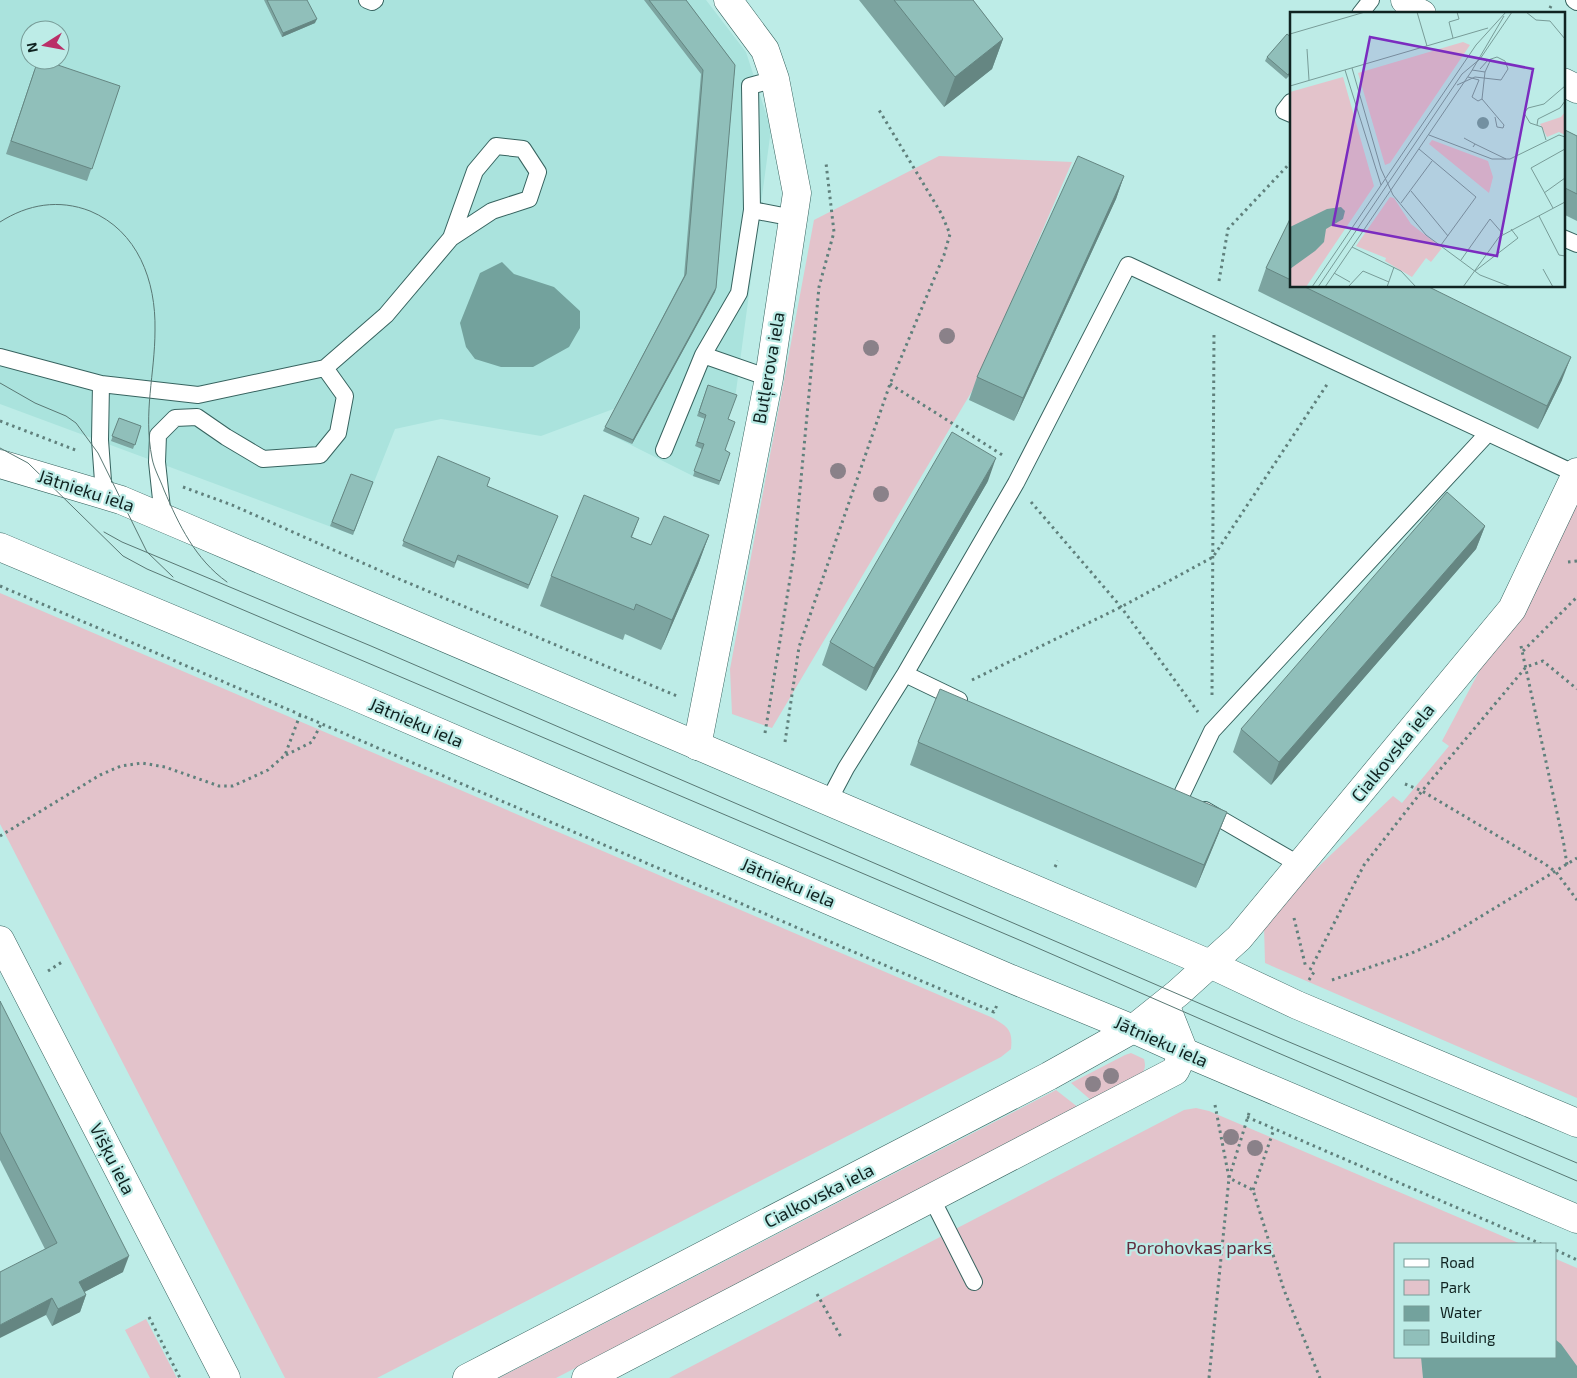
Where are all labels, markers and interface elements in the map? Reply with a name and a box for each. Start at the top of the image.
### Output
inset map [1290,12,1564,288]
north arrow [20,20,70,70]
text: N [22,41,41,54]
street label: Butļerova iela [747,310,790,426]
street label: Jātnieku iela [35,464,137,516]
street label: Jātnieku iela [366,692,467,752]
street label: Cialkovska iela [1346,699,1439,806]
street label: Jātnieku iela [738,852,839,912]
street label: Jātnieku iela [1111,1011,1212,1072]
street label: Višķu iela [85,1119,140,1198]
street label: Cialkovska iela [760,1158,877,1232]
park label: Porohovkas parks [1126,1236,1272,1258]
legend [1394,1243,1557,1358]
text: Road [1440,1253,1475,1271]
text: Park [1440,1278,1471,1296]
text: Water [1440,1303,1482,1321]
text: Building [1440,1328,1496,1346]

